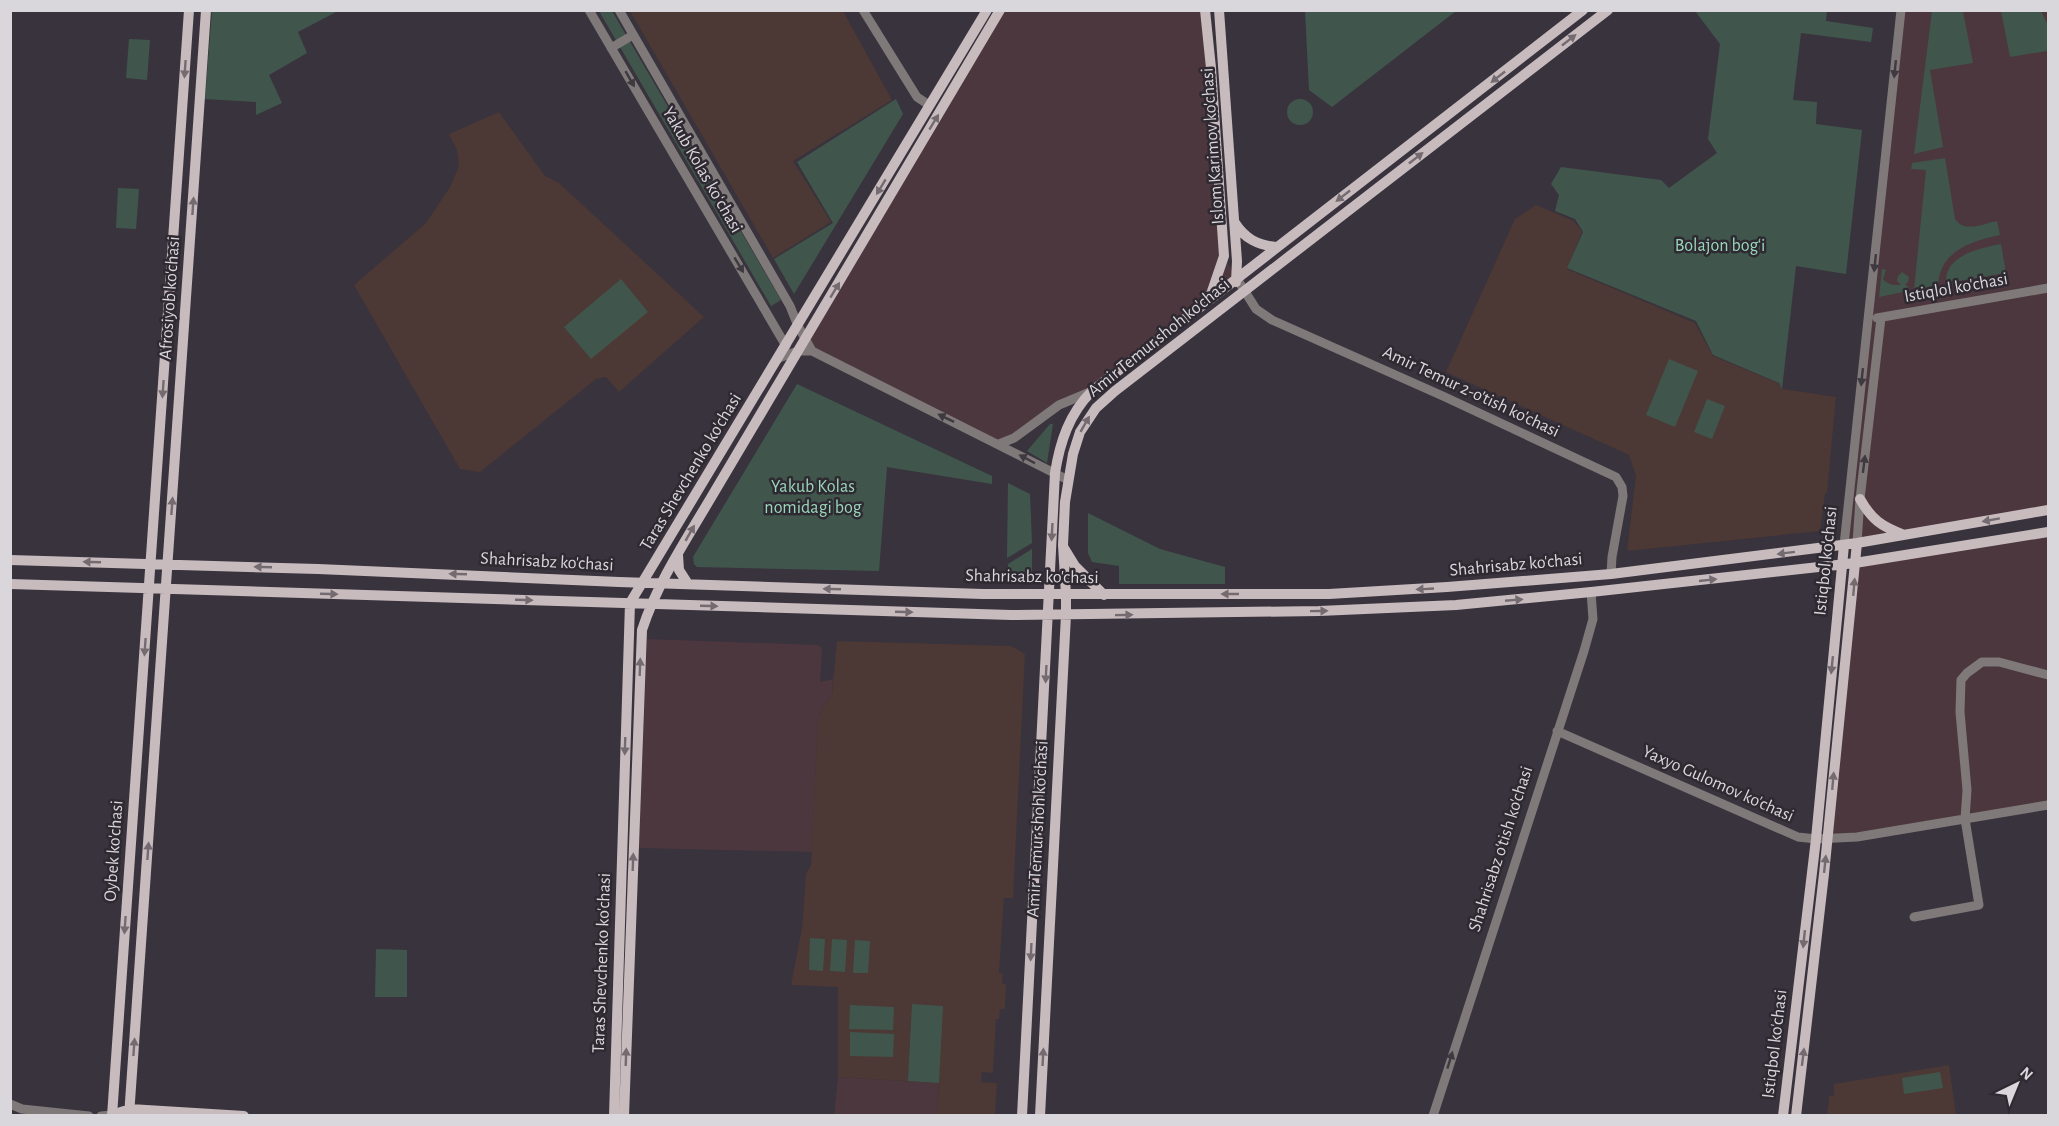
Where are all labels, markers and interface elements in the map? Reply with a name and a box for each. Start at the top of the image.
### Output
one-way arrow [1561,33,1577,46]
one-way arrow [180,59,190,78]
one-way arrow [1890,59,1900,78]
street label: Islom Karimov ko'chasi [1199,67,1227,225]
one-way arrow [1490,70,1505,82]
one-way arrow [624,71,635,87]
street label: Yakub Kolas koʻchasi [659,104,745,236]
one-way arrow [929,113,939,130]
one-way arrow [1408,152,1424,164]
one-way arrow [875,179,886,195]
one-way arrow [1336,190,1351,202]
one-way arrow [188,197,198,216]
street label: Afrosiyob ko'chasi [157,236,183,360]
park label: Bolajon bog‘i [1675,237,1765,255]
one-way arrow [1870,253,1879,272]
one-way arrow [734,257,744,274]
street label: Istiqlol ko'chasi [1903,270,2009,306]
street label: Amir Temur shoh ko'chasi [1085,275,1233,401]
one-way arrow [829,282,840,298]
street label: Amir Temur 2-o'tish ko'chasi [1380,343,1562,441]
one-way arrow [1857,368,1867,387]
one-way arrow [158,380,168,399]
street label: Taras Shevchenko ko'chasi [637,390,745,554]
one-way arrow [938,413,955,423]
one-way arrow [1079,416,1089,433]
one-way arrow [1018,454,1035,464]
one-way arrow [1859,455,1869,474]
park label: Yakub Kolas nomidagi bog [764,478,862,517]
one-way arrow [167,496,177,515]
street label: Istiqbol ko'chasi [1811,506,1841,616]
one-way arrow [1981,516,2000,525]
one-way arrow [1047,522,1056,541]
one-way arrow [685,525,696,541]
one-way arrow [1776,548,1795,557]
street label: Shahrisabz ko'chasi [480,550,614,574]
street label: Shahrisabz ko'chasi [1449,550,1583,580]
one-way arrow [83,557,102,567]
one-way arrow [254,562,273,572]
street label: Shahrisabz ko'chasi [965,567,1099,587]
one-way arrow [449,570,468,579]
one-way arrow [1698,575,1717,584]
one-way arrow [1849,577,1858,596]
one-way arrow [822,584,841,593]
one-way arrow [1415,584,1434,593]
one-way arrow [320,589,339,599]
one-way arrow [1221,589,1240,599]
one-way arrow [515,595,534,605]
one-way arrow [1504,595,1523,605]
one-way arrow [699,601,718,610]
one-way arrow [1310,606,1329,616]
one-way arrow [894,607,913,616]
one-way arrow [1115,610,1134,620]
one-way arrow [140,637,150,656]
one-way arrow [1827,655,1837,674]
one-way arrow [636,658,645,677]
one-way arrow [1041,664,1050,683]
one-way arrow [621,736,630,755]
street label: Amir Temur shoh ko'chasi [1024,740,1052,918]
street label: Yaxyo Gulomov ko'chasi [1640,742,1796,826]
street label: Shahrisabz o'tish ko'chasi [1466,764,1536,934]
one-way arrow [1828,771,1838,790]
street label: Oybek ko'chasi [101,800,127,902]
one-way arrow [143,841,153,860]
one-way arrow [629,853,638,872]
one-way arrow [1820,854,1830,873]
street label: Taras Shevchenko ko'chasi [590,873,614,1053]
one-way arrow [121,915,130,934]
one-way arrow [1799,930,1809,949]
one-way arrow [1026,943,1035,962]
street label: Istiqbol ko'chasi [1759,988,1791,1100]
one-way arrow [129,1037,139,1056]
one-way arrow [622,1048,631,1067]
one-way arrow [1038,1048,1047,1067]
one-way arrow [1799,1048,1808,1067]
one-way arrow [1446,1051,1455,1069]
north arrow [1987,1054,2047,1114]
text: N [2017,1064,2036,1083]

